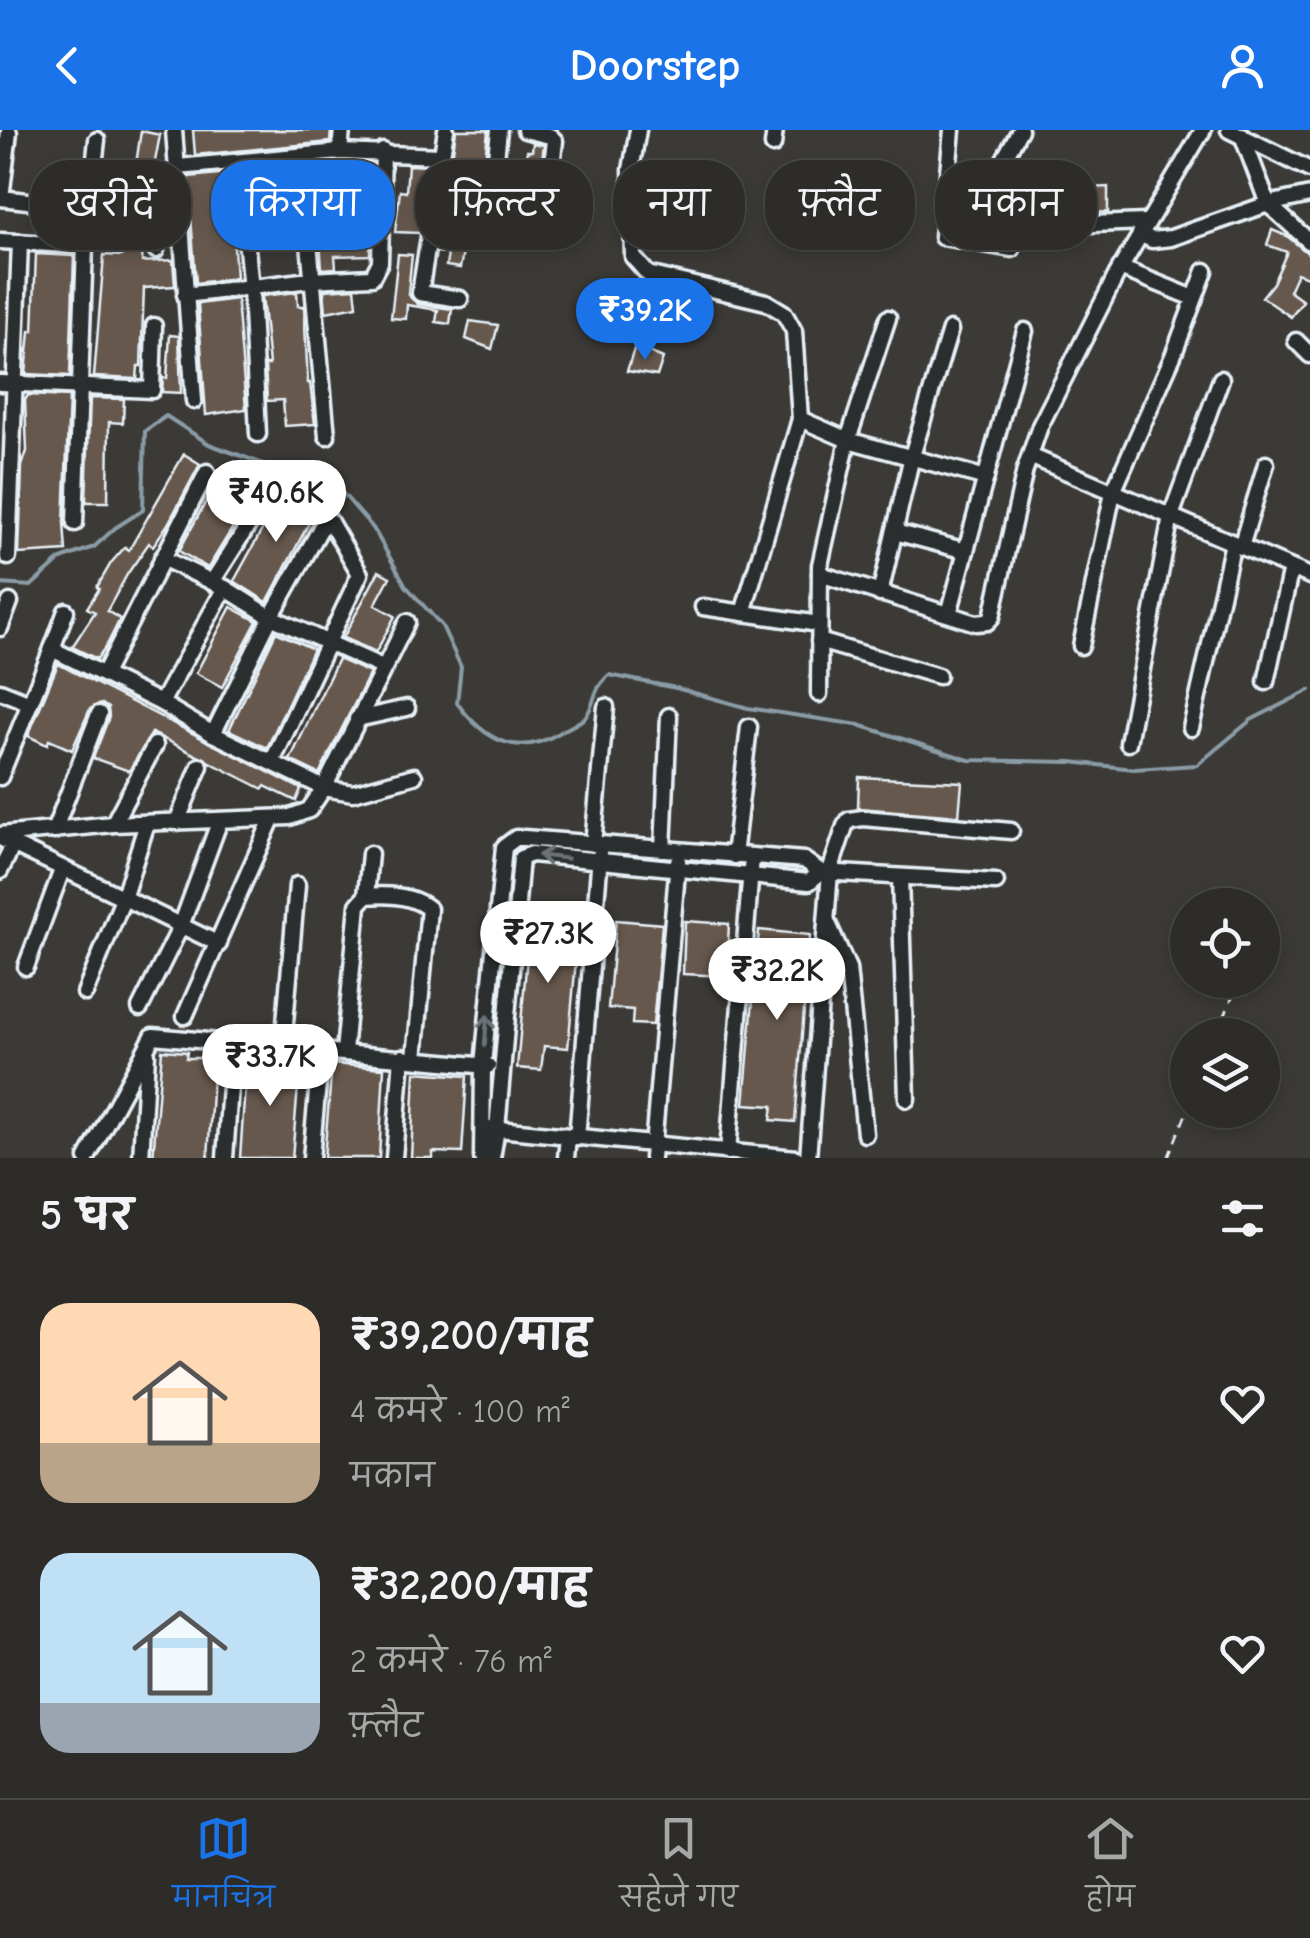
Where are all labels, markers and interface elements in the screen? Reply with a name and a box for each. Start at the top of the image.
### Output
icon: back [40,38,95,93]
icon: person [1215,38,1270,93]
text: Doorstep [569,39,741,91]
chip: खरीदें [30,160,191,250]
chip: किराया [211,160,395,250]
chip: फ़िल्टर [415,160,593,250]
chip: नया [613,160,745,250]
chip: फ़्लैट [765,160,915,250]
chip: मकान [935,160,1097,250]
pin: ₹39.2K [564,278,726,363]
text: ₹39.2K [598,292,692,329]
pin: ₹40.6K [195,460,357,545]
text: ₹40.6K [228,474,324,511]
one-way arrow [537,847,570,866]
map controls [1170,888,1280,1128]
button: locate [1170,888,1280,998]
pin: ₹27.3K [467,901,629,986]
text: ₹27.3K [502,915,594,952]
pin: ₹32.2K [696,938,858,1023]
text: ₹32.2K [730,952,824,989]
one-way arrow [477,1014,496,1046]
button: layers [1170,1018,1280,1128]
pin: ₹33.7K [189,1024,351,1109]
text: ₹33.7K [224,1038,316,1075]
text: 5 घर [40,1191,133,1240]
icon: filters [1215,1191,1270,1246]
text: ₹39,200/माह [350,1311,591,1360]
icon: home [120,1343,240,1463]
icon: heart [1215,1376,1270,1431]
text: 4 कमरे · 100 m² [350,1393,570,1430]
text: मकान [350,1458,435,1495]
text: ₹32,200/माह [350,1561,590,1610]
icon: home [120,1593,240,1713]
icon: heart [1215,1626,1270,1681]
text: 2 कमरे · 76 m² [350,1643,552,1680]
text: फ़्लैट [350,1708,423,1745]
tab: मानचित्र [172,1811,275,1928]
tab: सहेजे गए [620,1811,738,1928]
tab: होम [1083,1811,1138,1928]

